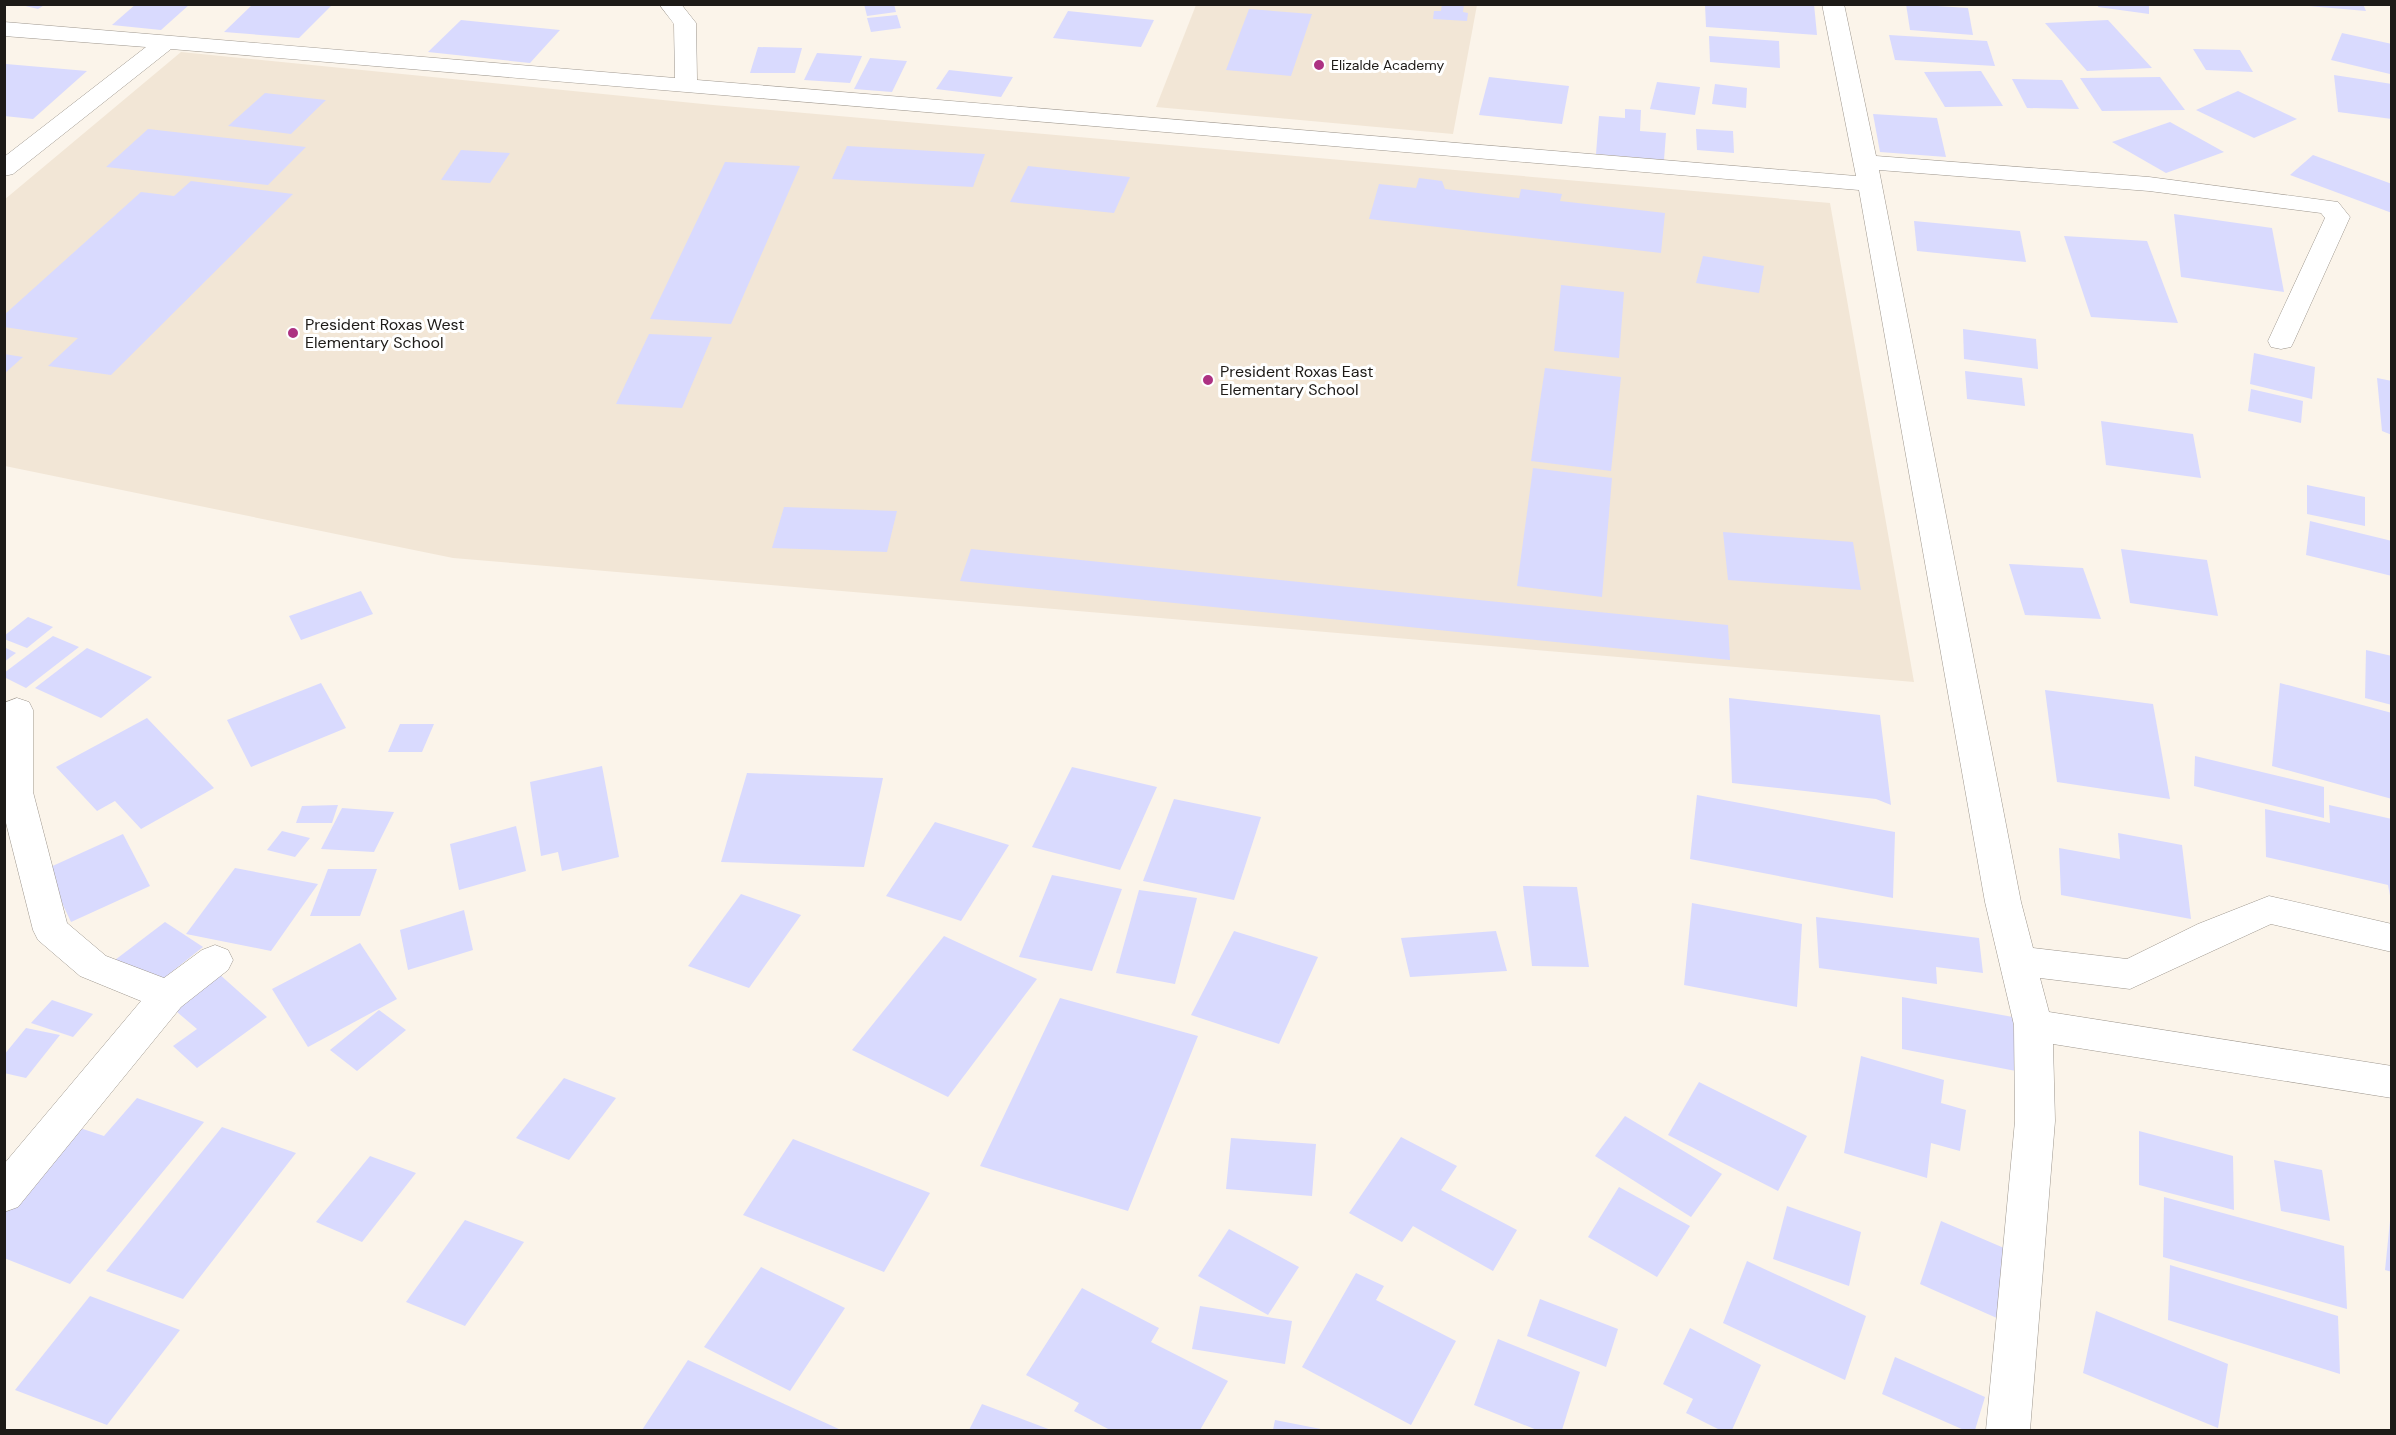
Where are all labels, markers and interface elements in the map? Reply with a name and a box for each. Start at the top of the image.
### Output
place label: Elizalde Academy [1331,56,1445,74]
marker: Elizalde Academy [1312,58,1326,72]
place label: President Roxas West Elementary School [305,314,464,353]
marker: President Roxas West Elementary School [286,326,300,340]
place label: President Roxas East Elementary School [1220,361,1373,400]
marker: President Roxas East Elementary School [1201,373,1215,387]

